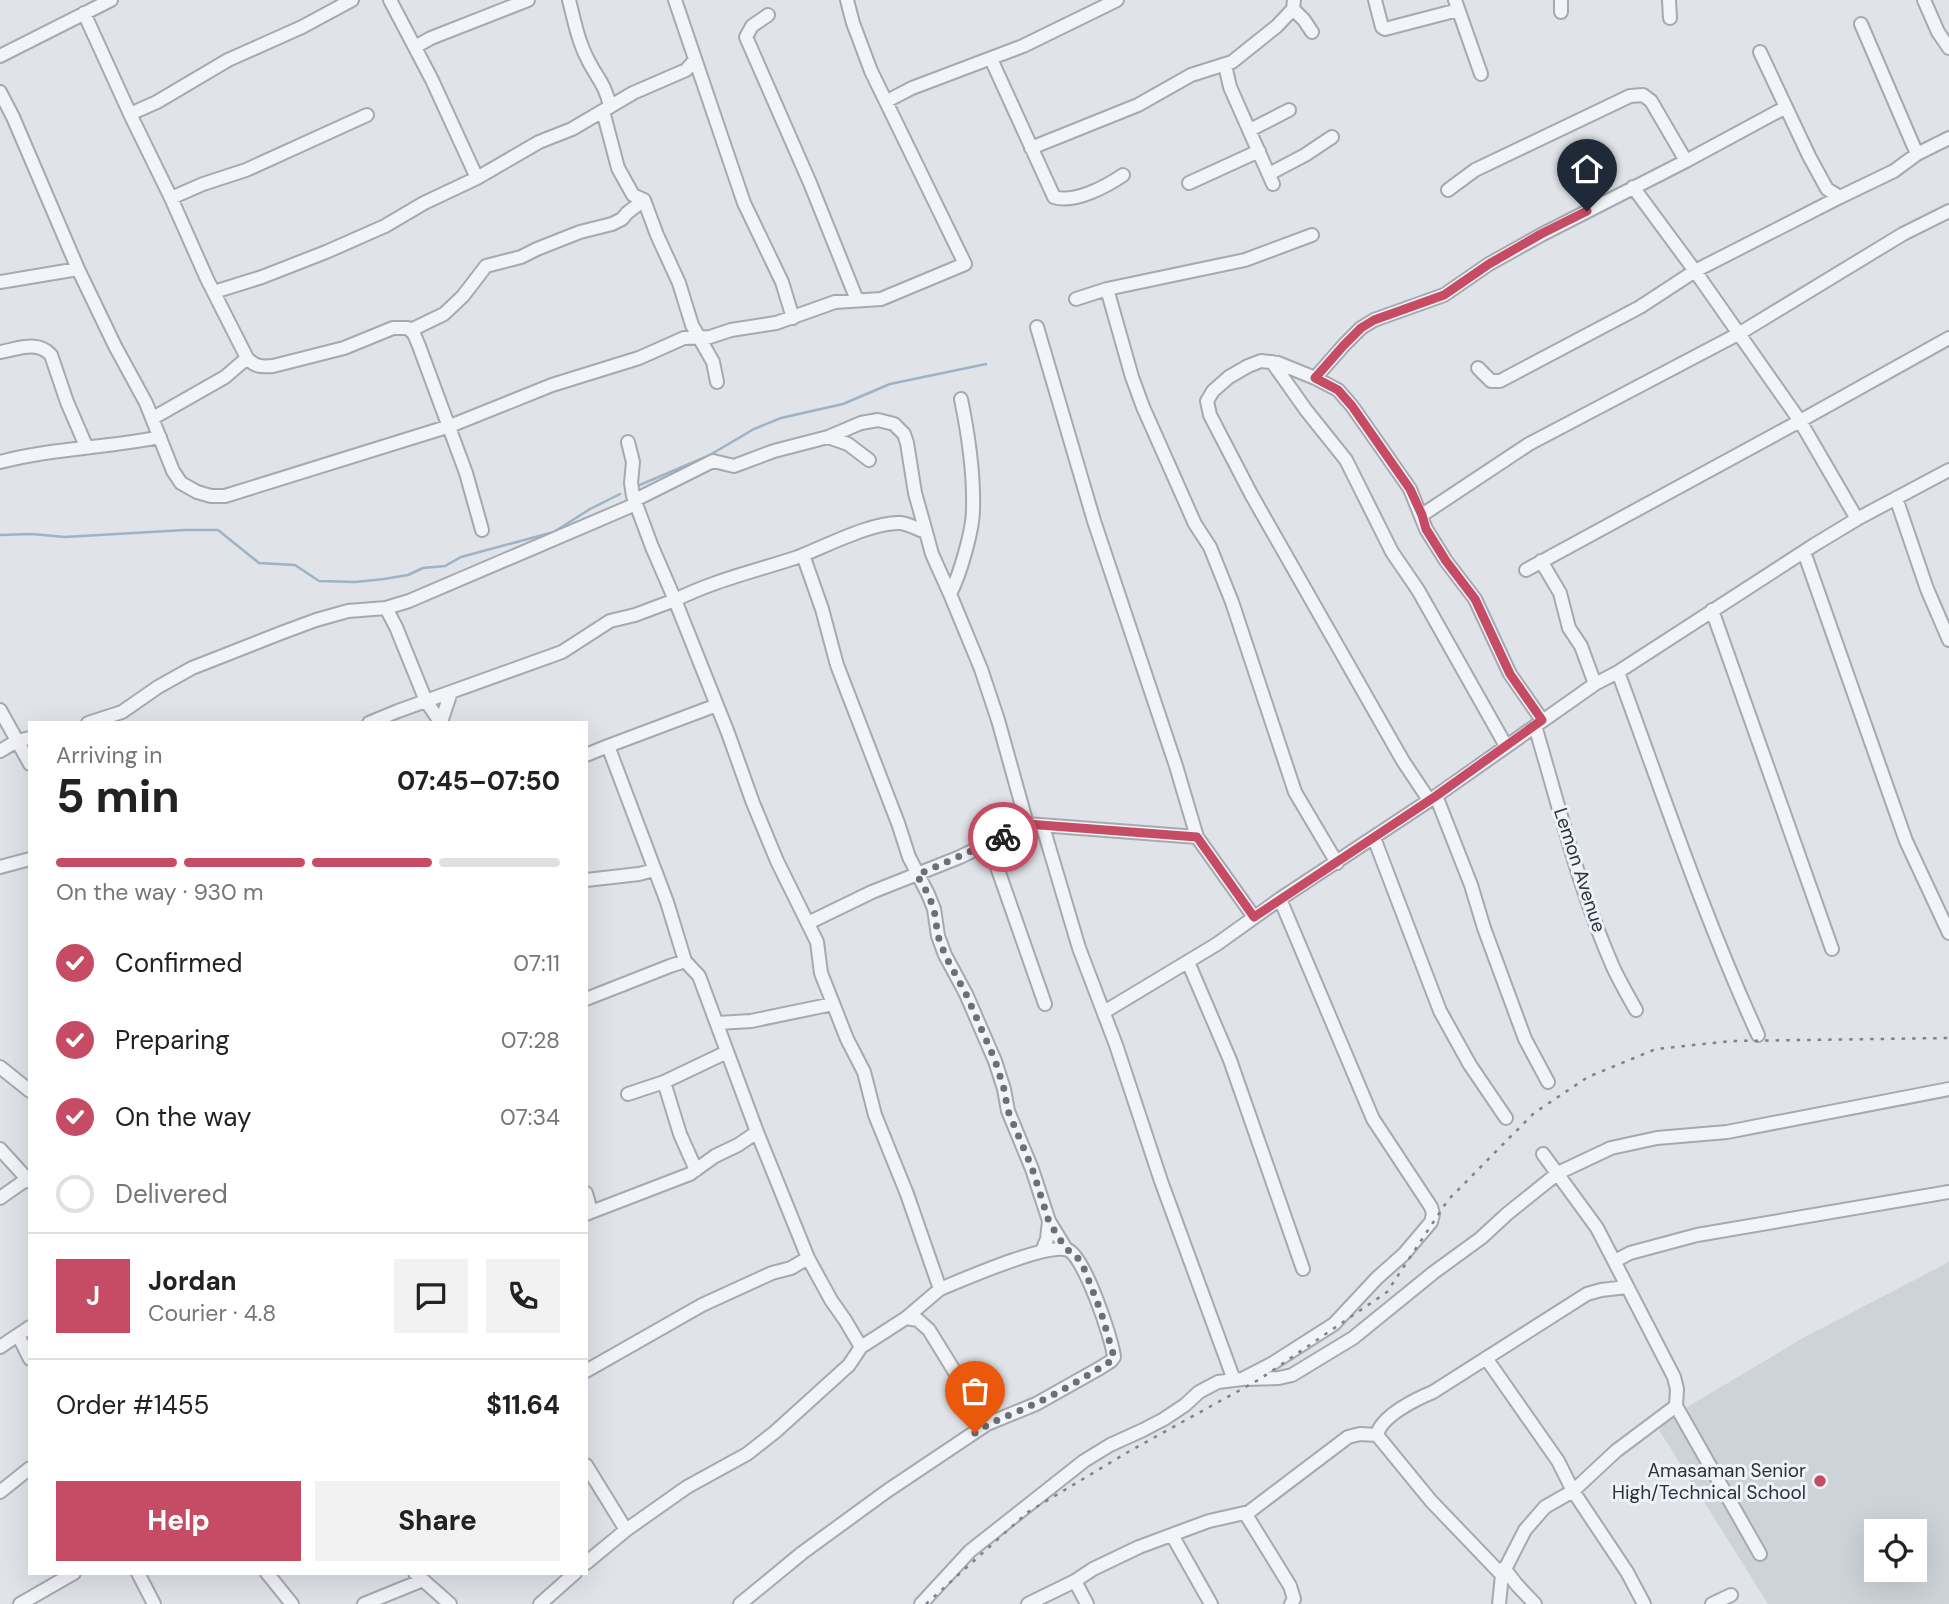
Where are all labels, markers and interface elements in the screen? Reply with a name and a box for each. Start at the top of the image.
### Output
pin [1557,139,1617,211]
icon: home [1568,150,1606,188]
text: Arriving in [56,740,162,770]
text: 07:45–07:50 [397,764,560,798]
text: 5 min [56,766,180,826]
courier [968,802,1038,872]
street label: Lemon Avenue [1548,805,1612,935]
icon: bike [984,818,1022,856]
text: On the way · 930 m [56,877,263,907]
icon: check [56,944,94,982]
text: Confirmed [115,946,242,980]
text: 07:11 [513,948,560,978]
icon: check [56,1021,94,1059]
text: Preparing [115,1023,230,1057]
text: 07:28 [501,1025,560,1055]
icon: check [56,1098,94,1136]
text: On the way [115,1100,251,1134]
text: 07:34 [500,1102,560,1132]
text: Delivered [115,1177,228,1211]
button: chat [394,1259,468,1333]
button: phone [486,1259,560,1333]
text: Jordan [148,1264,237,1298]
text: J [86,1279,100,1313]
text: Courier · 4.8 [148,1298,276,1328]
pin [945,1361,1005,1433]
icon: bag [956,1372,994,1410]
text: Order #1455 [56,1388,209,1422]
text: $11.64 [486,1388,560,1422]
place label: Amasaman Senior High/Technical School [1612,1458,1806,1505]
marker: Amasaman Senior High/Technical School [1812,1473,1828,1489]
button: Help [56,1481,301,1561]
button: Share [315,1481,560,1561]
map controls [1864,1519,1927,1582]
button: locate [1864,1519,1927,1582]

